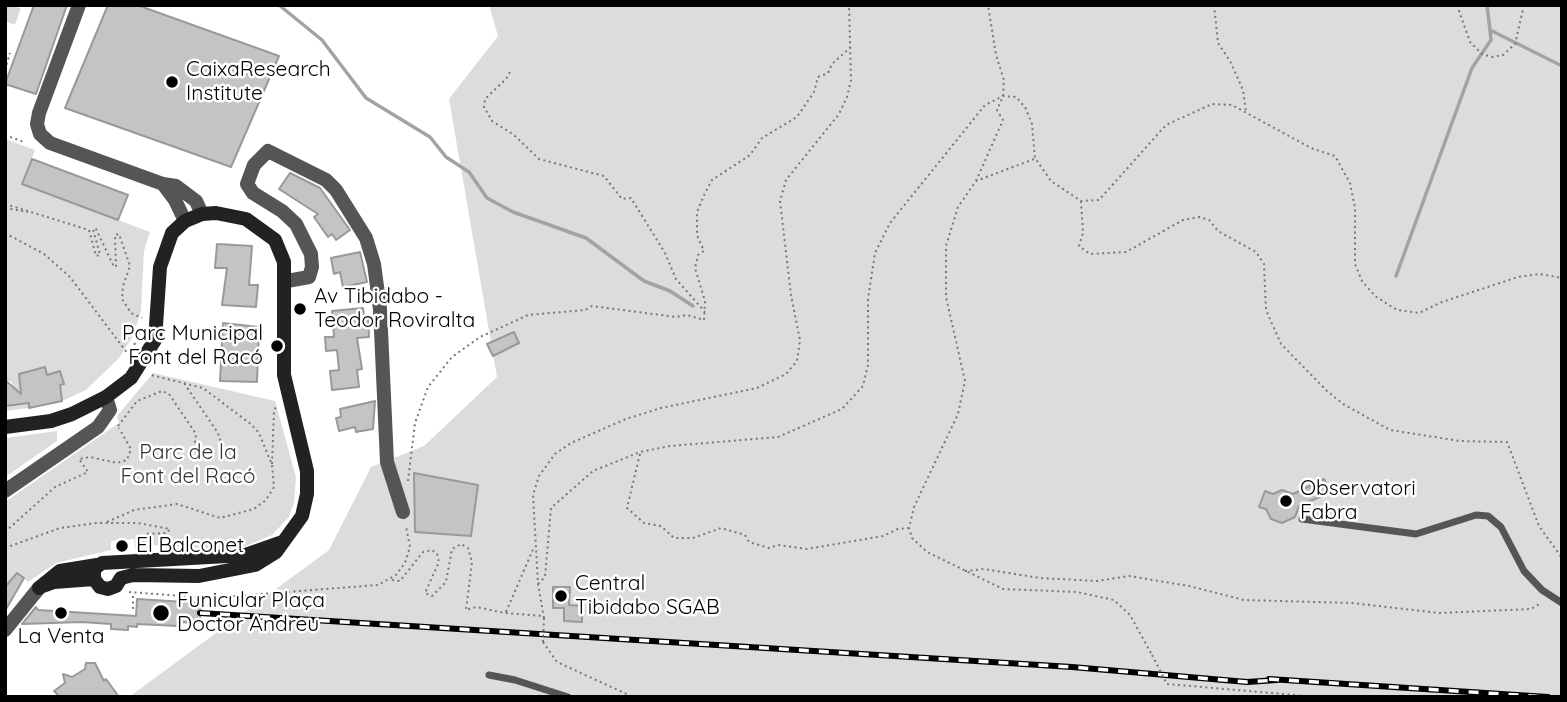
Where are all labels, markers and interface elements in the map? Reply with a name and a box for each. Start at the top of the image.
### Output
place label: CaixaResearch Institute [186,57,331,107]
marker: CaixaResearch Institute [164,74,180,90]
place label: Av Tibidabo - Teodor Roviralta [314,284,475,334]
marker: Av Tibidabo - Teodor Roviralta [292,301,308,317]
place label: Parc Municipal Font del Racó [122,321,263,371]
marker: Parc Municipal Font del Racó [269,338,285,354]
park label: Parc de la Font del Racó [121,440,255,490]
place label: Observatori Fabra [1300,476,1416,526]
marker: Observatori Fabra [1278,493,1294,509]
place label: El Balconet [136,533,244,559]
marker: El Balconet [114,538,130,554]
place label: Central Tibidabo SGAB [575,571,720,621]
place label: Funicular Plaça Doctor Andreu [177,588,325,638]
marker: Central Tibidabo SGAB [553,588,569,604]
marker: Funicular Plaça Doctor Andreu [151,603,171,623]
marker: La Venta [53,605,69,621]
place label: La Venta [18,624,104,650]

